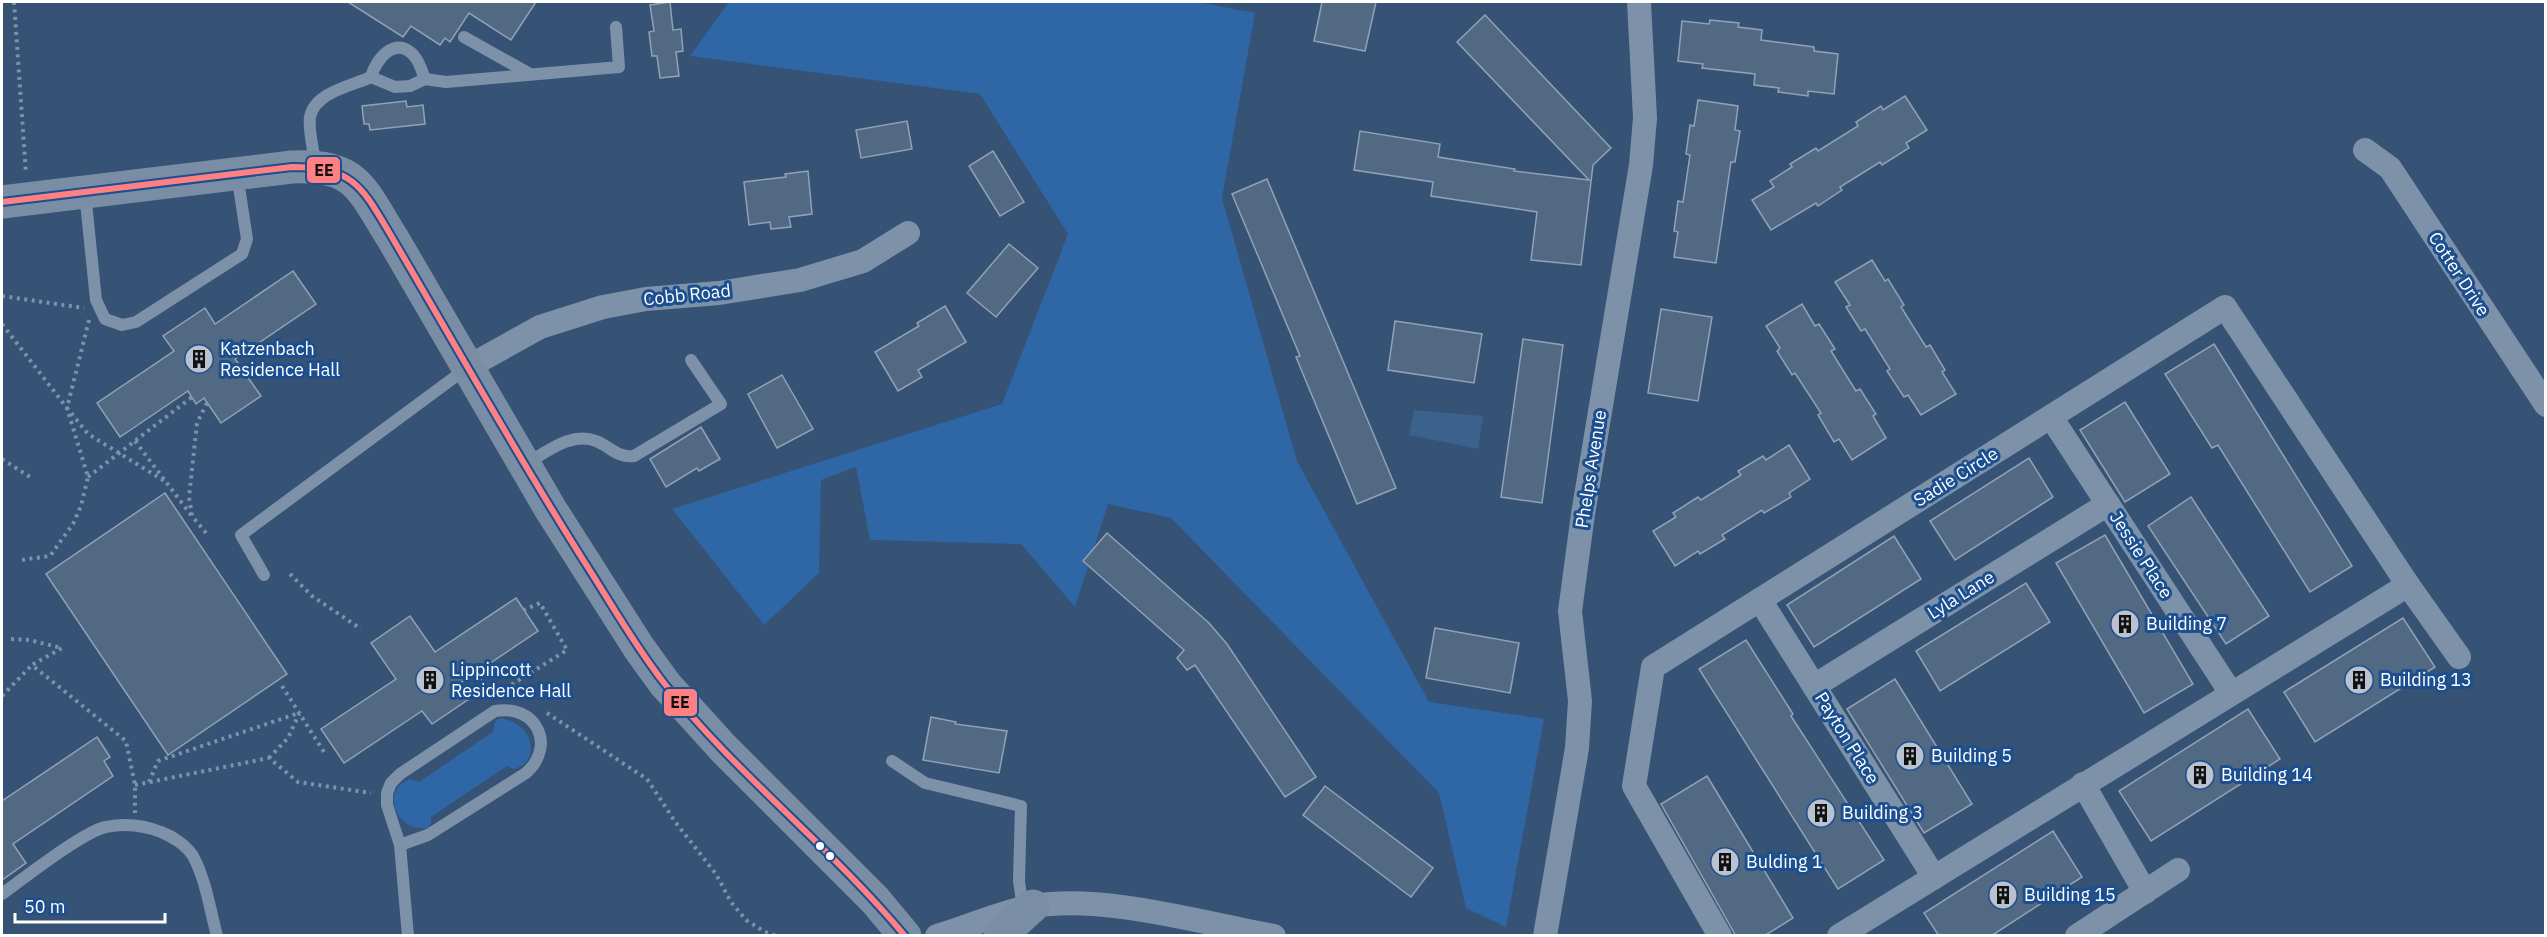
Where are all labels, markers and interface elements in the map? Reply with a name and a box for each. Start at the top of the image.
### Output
line badge: EE [306,156,341,184]
text: EE [314,160,334,180]
street label: Cotter Drive [2424,227,2495,320]
street label: Cobb Road [642,278,732,311]
place label: Katzenbach Residence Hall [220,337,340,381]
building icon: Katzenbach Residence Hall [183,343,215,375]
street label: Phelps Avenue [1570,408,1611,530]
street label: Sadie Circle [1909,442,2002,512]
street label: Jessie Place [2105,507,2178,603]
street label: Lyla Lane [1923,565,1999,624]
building icon: Building 7 [2109,608,2141,640]
place label: Building 7 [2146,612,2227,635]
place label: Lippincott Residence Hall [451,658,571,702]
building icon: Lippincott Residence Hall [414,664,446,696]
building icon: Building 13 [2343,664,2375,696]
place label: Building 13 [2380,668,2472,691]
street label: Payton Place [1810,687,1885,788]
line badge: EE [663,688,698,717]
text: EE [670,692,690,712]
building icon: Building 5 [1894,740,1926,772]
place label: Building 5 [1931,744,2012,767]
building icon: Building 14 [2184,759,2216,791]
place label: Building 14 [2221,763,2313,786]
building icon: Building 3 [1805,797,1837,829]
place label: Building 3 [1842,801,1923,824]
unlabelled marker [814,840,826,852]
building icon: Bulding 1 [1709,846,1741,878]
unlabelled marker [824,850,836,862]
place label: Bulding 1 [1746,850,1823,873]
building icon: Building 15 [1987,879,2019,911]
place label: Building 15 [2024,883,2116,906]
scale bar [15,886,165,924]
text: 50 m [24,895,66,918]

